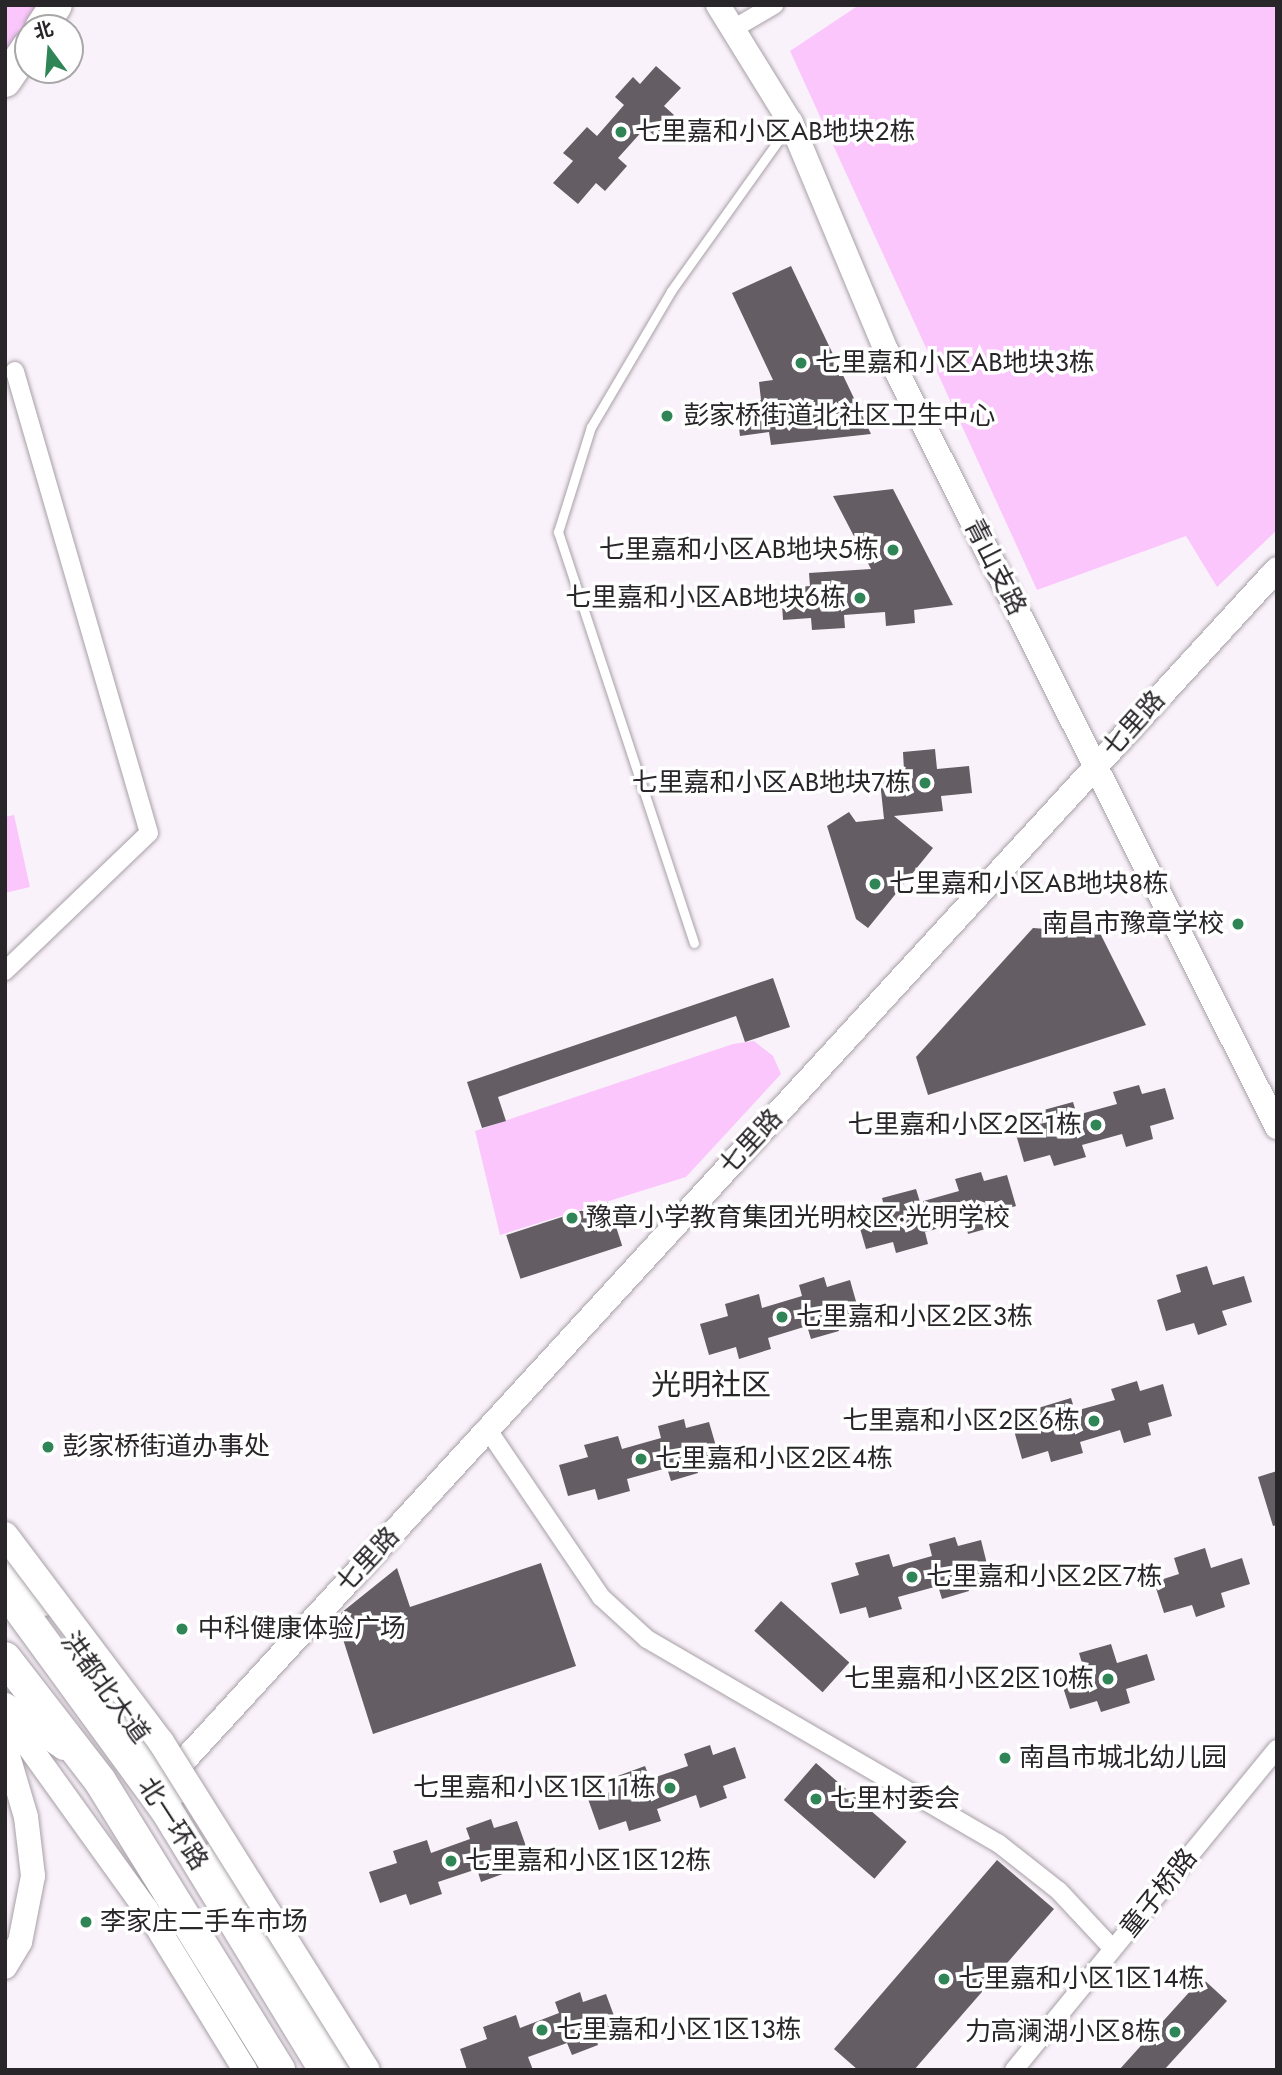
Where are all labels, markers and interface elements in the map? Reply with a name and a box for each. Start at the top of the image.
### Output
north arrow [14,14,84,84]
text: 北 [31,15,56,46]
place label: 七里嘉和小区AB地块2栋 [635,116,915,148]
marker: 七里嘉和小区AB地块2栋 [613,124,629,140]
place label: 七里嘉和小区AB地块3栋 [815,347,1095,379]
marker: 七里嘉和小区AB地块3栋 [793,355,809,371]
place label: 彭家桥街道北社区卫生中心 [683,400,995,432]
marker: 彭家桥街道北社区卫生中心 [657,406,677,426]
street label: 青山支路 [957,514,1033,620]
place label: 七里嘉和小区AB地块5栋 [599,534,879,566]
marker: 七里嘉和小区AB地块5栋 [885,542,901,558]
place label: 七里嘉和小区AB地块6栋 [565,582,846,614]
marker: 七里嘉和小区AB地块6栋 [852,590,868,606]
street label: 七里路 [1096,685,1172,763]
place label: 七里嘉和小区AB地块7栋 [632,767,911,799]
marker: 七里嘉和小区AB地块7栋 [917,775,933,791]
place label: 七里嘉和小区AB地块8栋 [889,868,1169,900]
marker: 七里嘉和小区AB地块8栋 [867,876,883,892]
place label: 南昌市豫章学校 [1042,908,1224,940]
marker: 南昌市豫章学校 [1230,916,1246,932]
street label: 七里路 [713,1103,789,1181]
place label: 七里嘉和小区2区1栋 [848,1109,1082,1141]
marker: 七里嘉和小区2区1栋 [1088,1117,1104,1133]
place label: 豫章小学教育集团光明校区·光明学校 [586,1202,1010,1234]
marker: 豫章小学教育集团光明校区·光明学校 [564,1210,580,1226]
place label: 七里嘉和小区2区3栋 [796,1301,1033,1333]
marker: 七里嘉和小区2区3栋 [774,1309,790,1325]
district label: 光明社区 [651,1367,771,1403]
place label: 七里嘉和小区2区6栋 [842,1405,1080,1437]
marker: 七里嘉和小区2区6栋 [1086,1413,1102,1429]
place label: 彭家桥街道办事处 [62,1431,270,1463]
marker: 彭家桥街道办事处 [40,1439,56,1455]
place label: 七里嘉和小区2区4栋 [655,1443,893,1475]
marker: 七里嘉和小区2区4栋 [633,1451,649,1467]
street label: 七里路 [330,1521,406,1599]
place label: 七里嘉和小区2区7栋 [926,1561,1162,1593]
marker: 七里嘉和小区2区7栋 [904,1569,920,1585]
place label: 中科健康体验广场 [198,1613,406,1645]
marker: 中科健康体验广场 [172,1619,192,1639]
street label: 洪都北大道 [54,1626,156,1750]
place label: 七里嘉和小区2区10栋 [844,1663,1094,1695]
marker: 七里嘉和小区2区10栋 [1100,1671,1116,1687]
place label: 南昌市城北幼儿园 [1019,1742,1227,1774]
marker: 南昌市城北幼儿园 [997,1750,1013,1766]
street label: 北一环路 [132,1772,214,1876]
place label: 七里嘉和小区1区11栋 [413,1772,656,1804]
marker: 七里嘉和小区1区11栋 [662,1780,678,1796]
place label: 七里村委会 [830,1783,960,1815]
marker: 七里村委会 [808,1791,824,1807]
street label: 童子桥路 [1114,1843,1204,1943]
place label: 七里嘉和小区1区12栋 [465,1845,711,1877]
marker: 七里嘉和小区1区12栋 [443,1853,459,1869]
place label: 李家庄二手车市场 [100,1906,308,1938]
marker: 李家庄二手车市场 [78,1914,94,1930]
place label: 七里嘉和小区1区14栋 [958,1963,1205,1995]
marker: 七里嘉和小区1区14栋 [936,1971,952,1987]
place label: 七里嘉和小区1区13栋 [556,2014,802,2046]
place label: 力高澜湖小区8栋 [965,2016,1161,2048]
marker: 七里嘉和小区1区13栋 [534,2022,550,2038]
marker: 力高澜湖小区8栋 [1167,2024,1183,2040]

